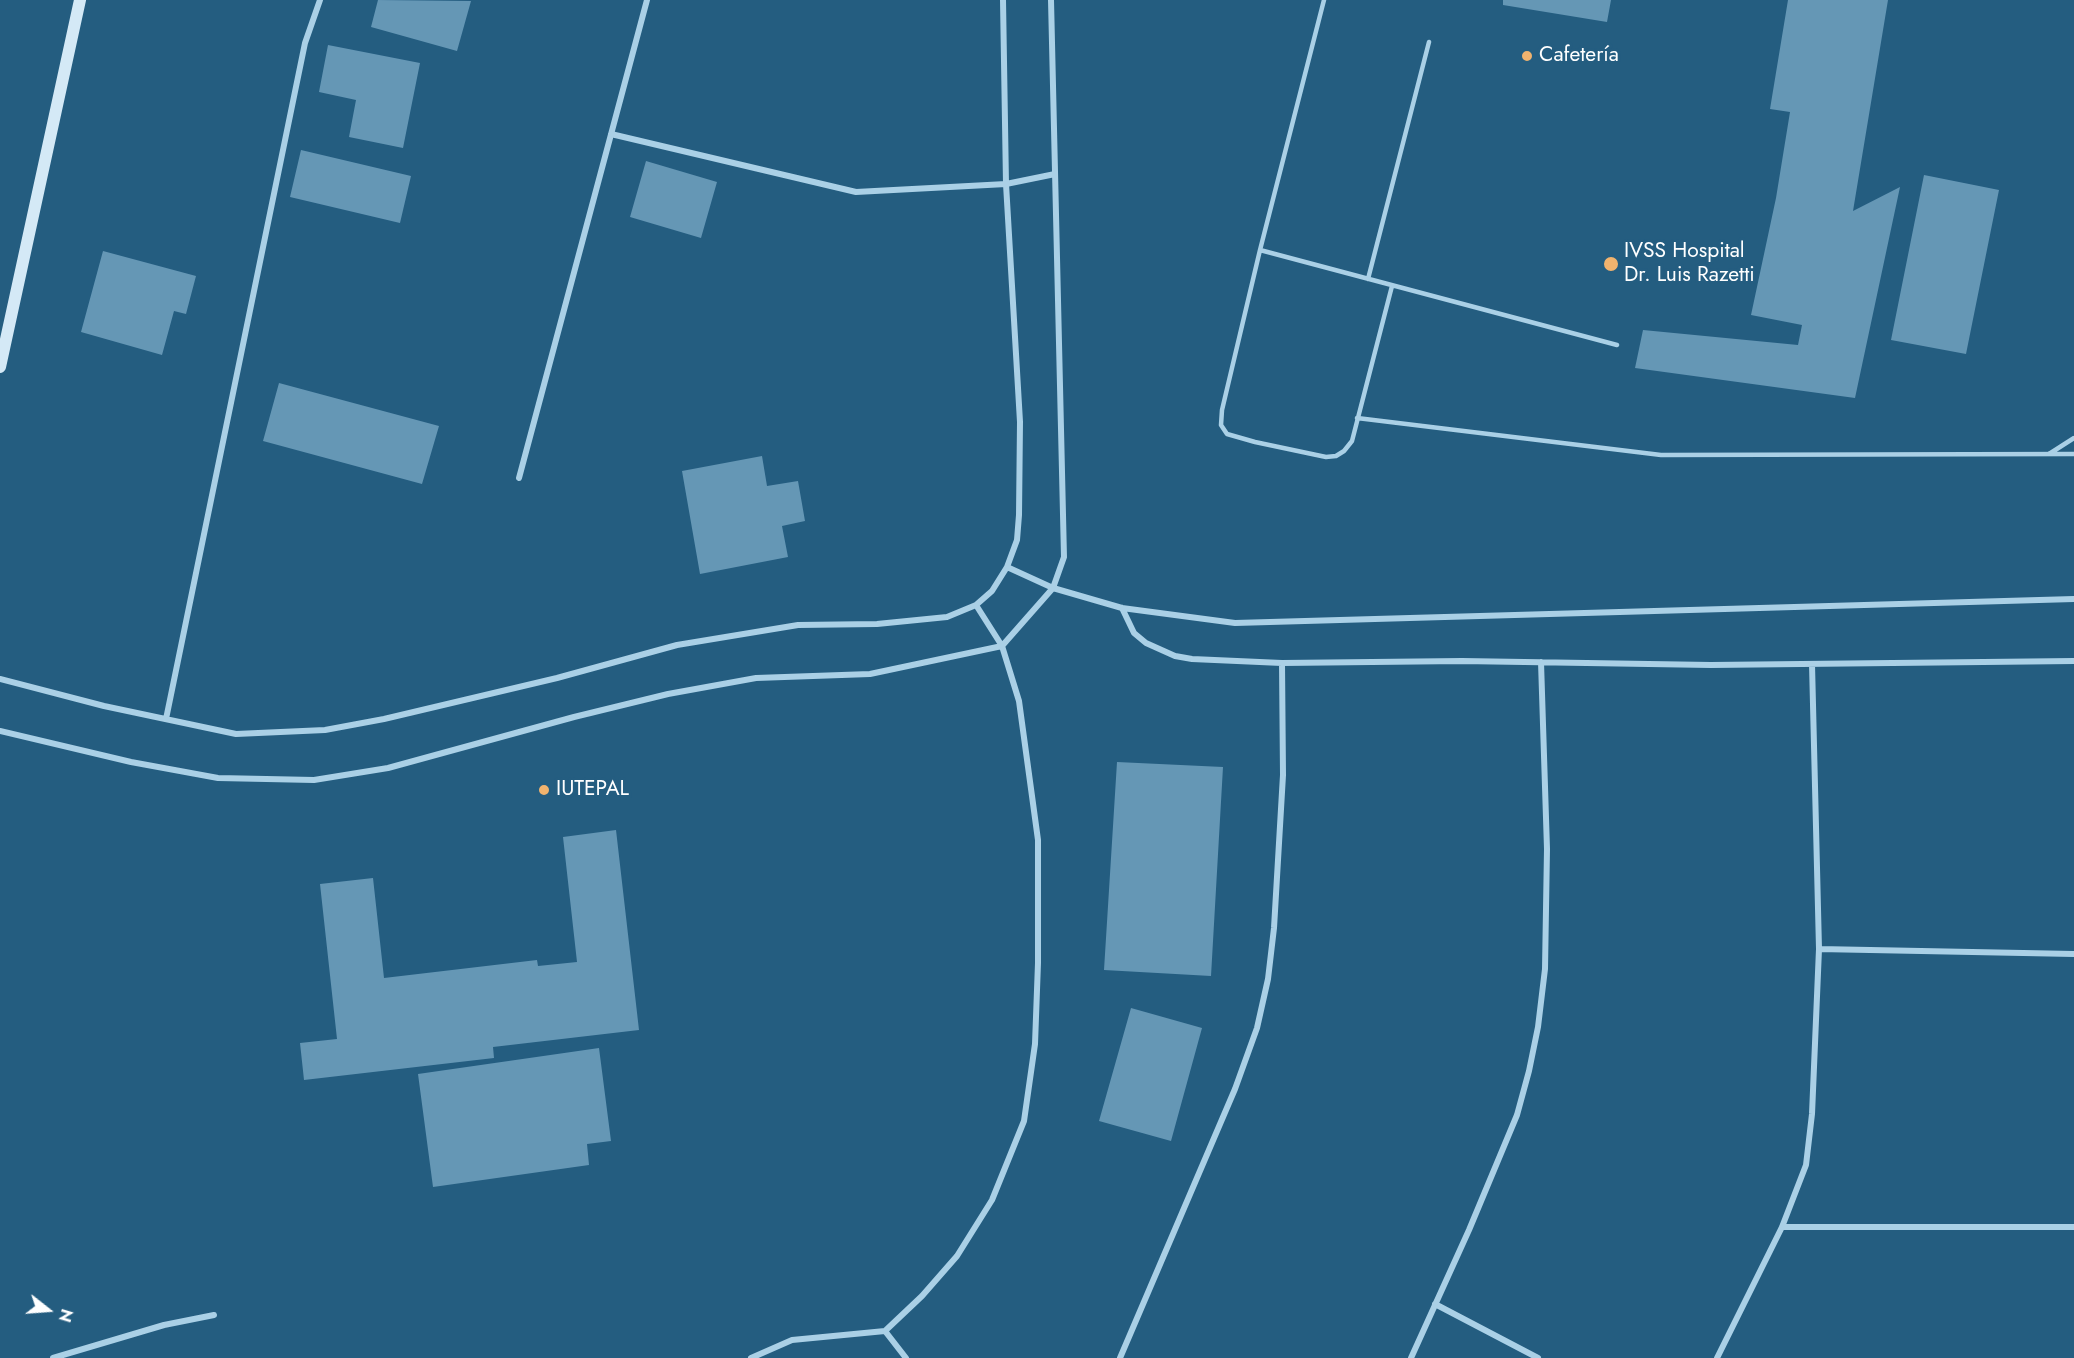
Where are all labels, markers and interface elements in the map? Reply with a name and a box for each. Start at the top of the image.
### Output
place label: Cafetería [1539,43,1619,69]
marker: Cafetería [1520,49,1534,63]
place label: IVSS Hospital Dr. Luis Razetti [1624,239,1755,289]
marker: IVSS Hospital Dr. Luis Razetti [1602,255,1620,273]
place label: IUTEPAL [556,777,629,803]
marker: IUTEPAL [537,783,551,797]
north arrow [18,1280,78,1340]
text: N [53,1306,79,1325]

